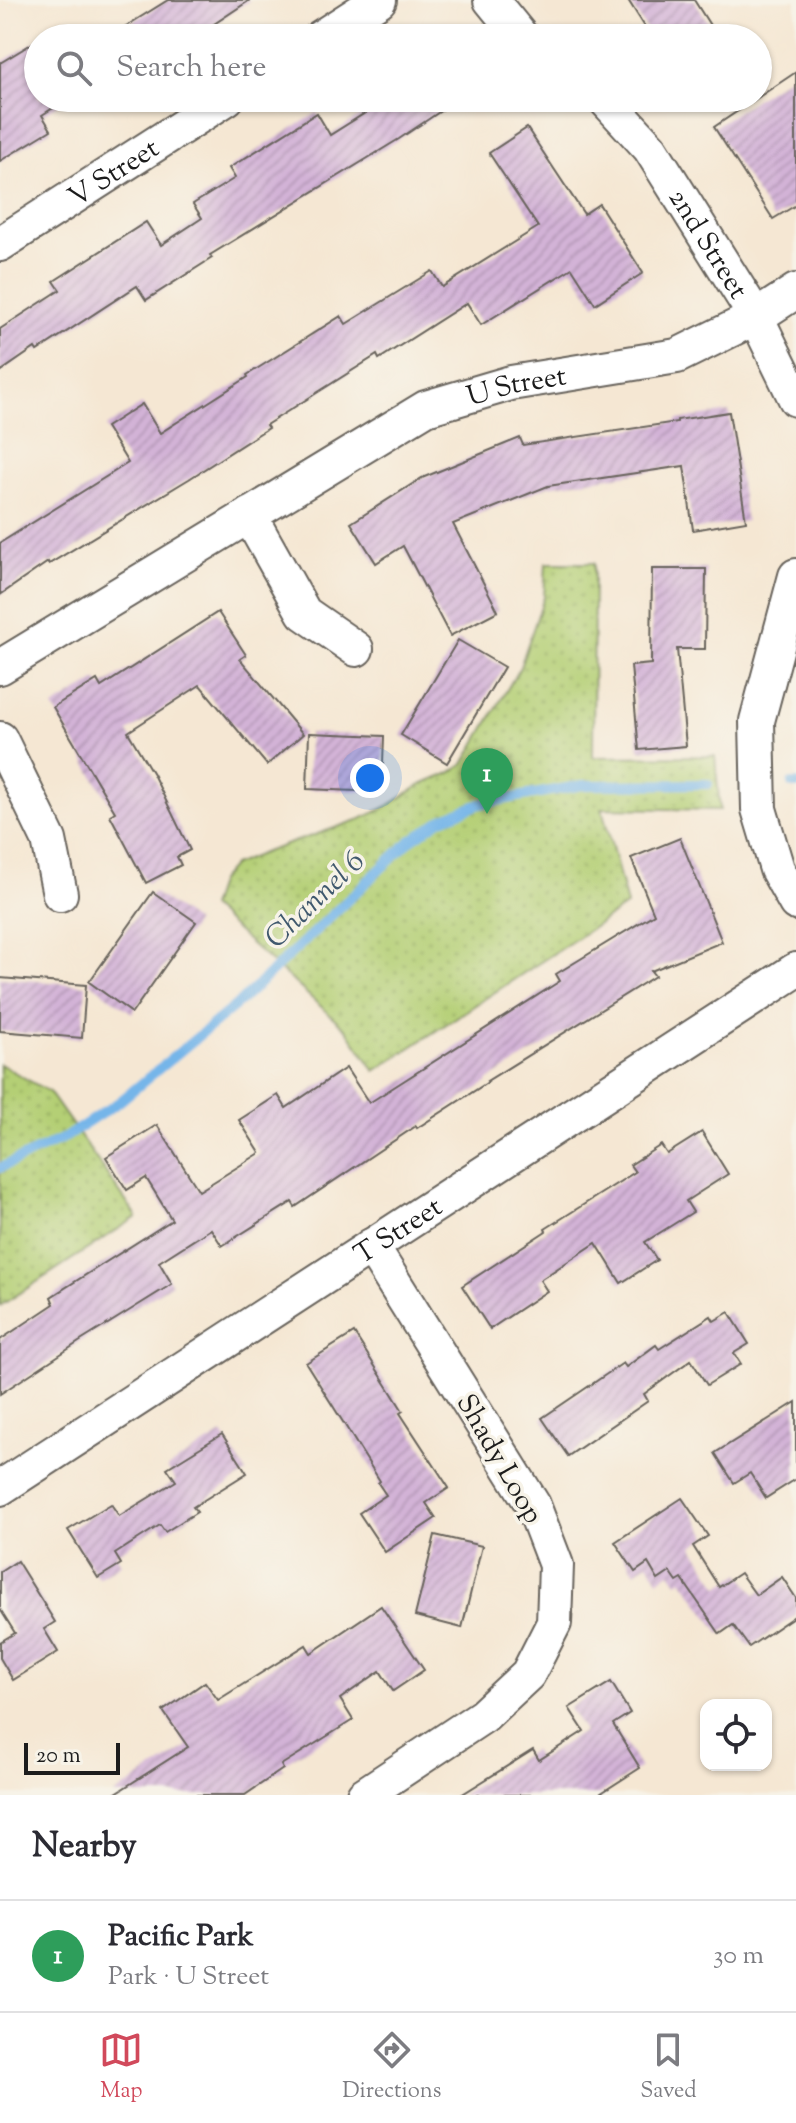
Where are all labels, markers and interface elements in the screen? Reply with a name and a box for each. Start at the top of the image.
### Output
search box [24,24,772,112]
icon: search [52,46,96,90]
text: Search here [116,47,266,90]
street label: V Street [61,130,168,218]
street label: 2nd Street [657,182,757,308]
street label: U Street [462,357,570,418]
pin: 1 [461,748,513,814]
your location [350,758,390,798]
water label: Channel 6 [256,842,375,959]
street label: T Street [347,1188,451,1275]
street label: Shady Loop [445,1387,552,1532]
map controls [700,1699,772,1771]
button: locate [700,1699,772,1771]
scale bar [24,1739,120,1775]
text: 20 m [36,1741,81,1773]
text: Nearby [32,1823,137,1872]
text: Pacific Park [108,1916,254,1959]
text: 1 [54,1938,62,1975]
text: 30 m [713,1938,764,1975]
text: Park · U Street [108,1959,269,1996]
tab: Map [99,2028,143,2108]
tab: Directions [342,2028,441,2108]
tab: Saved [640,2028,697,2108]

